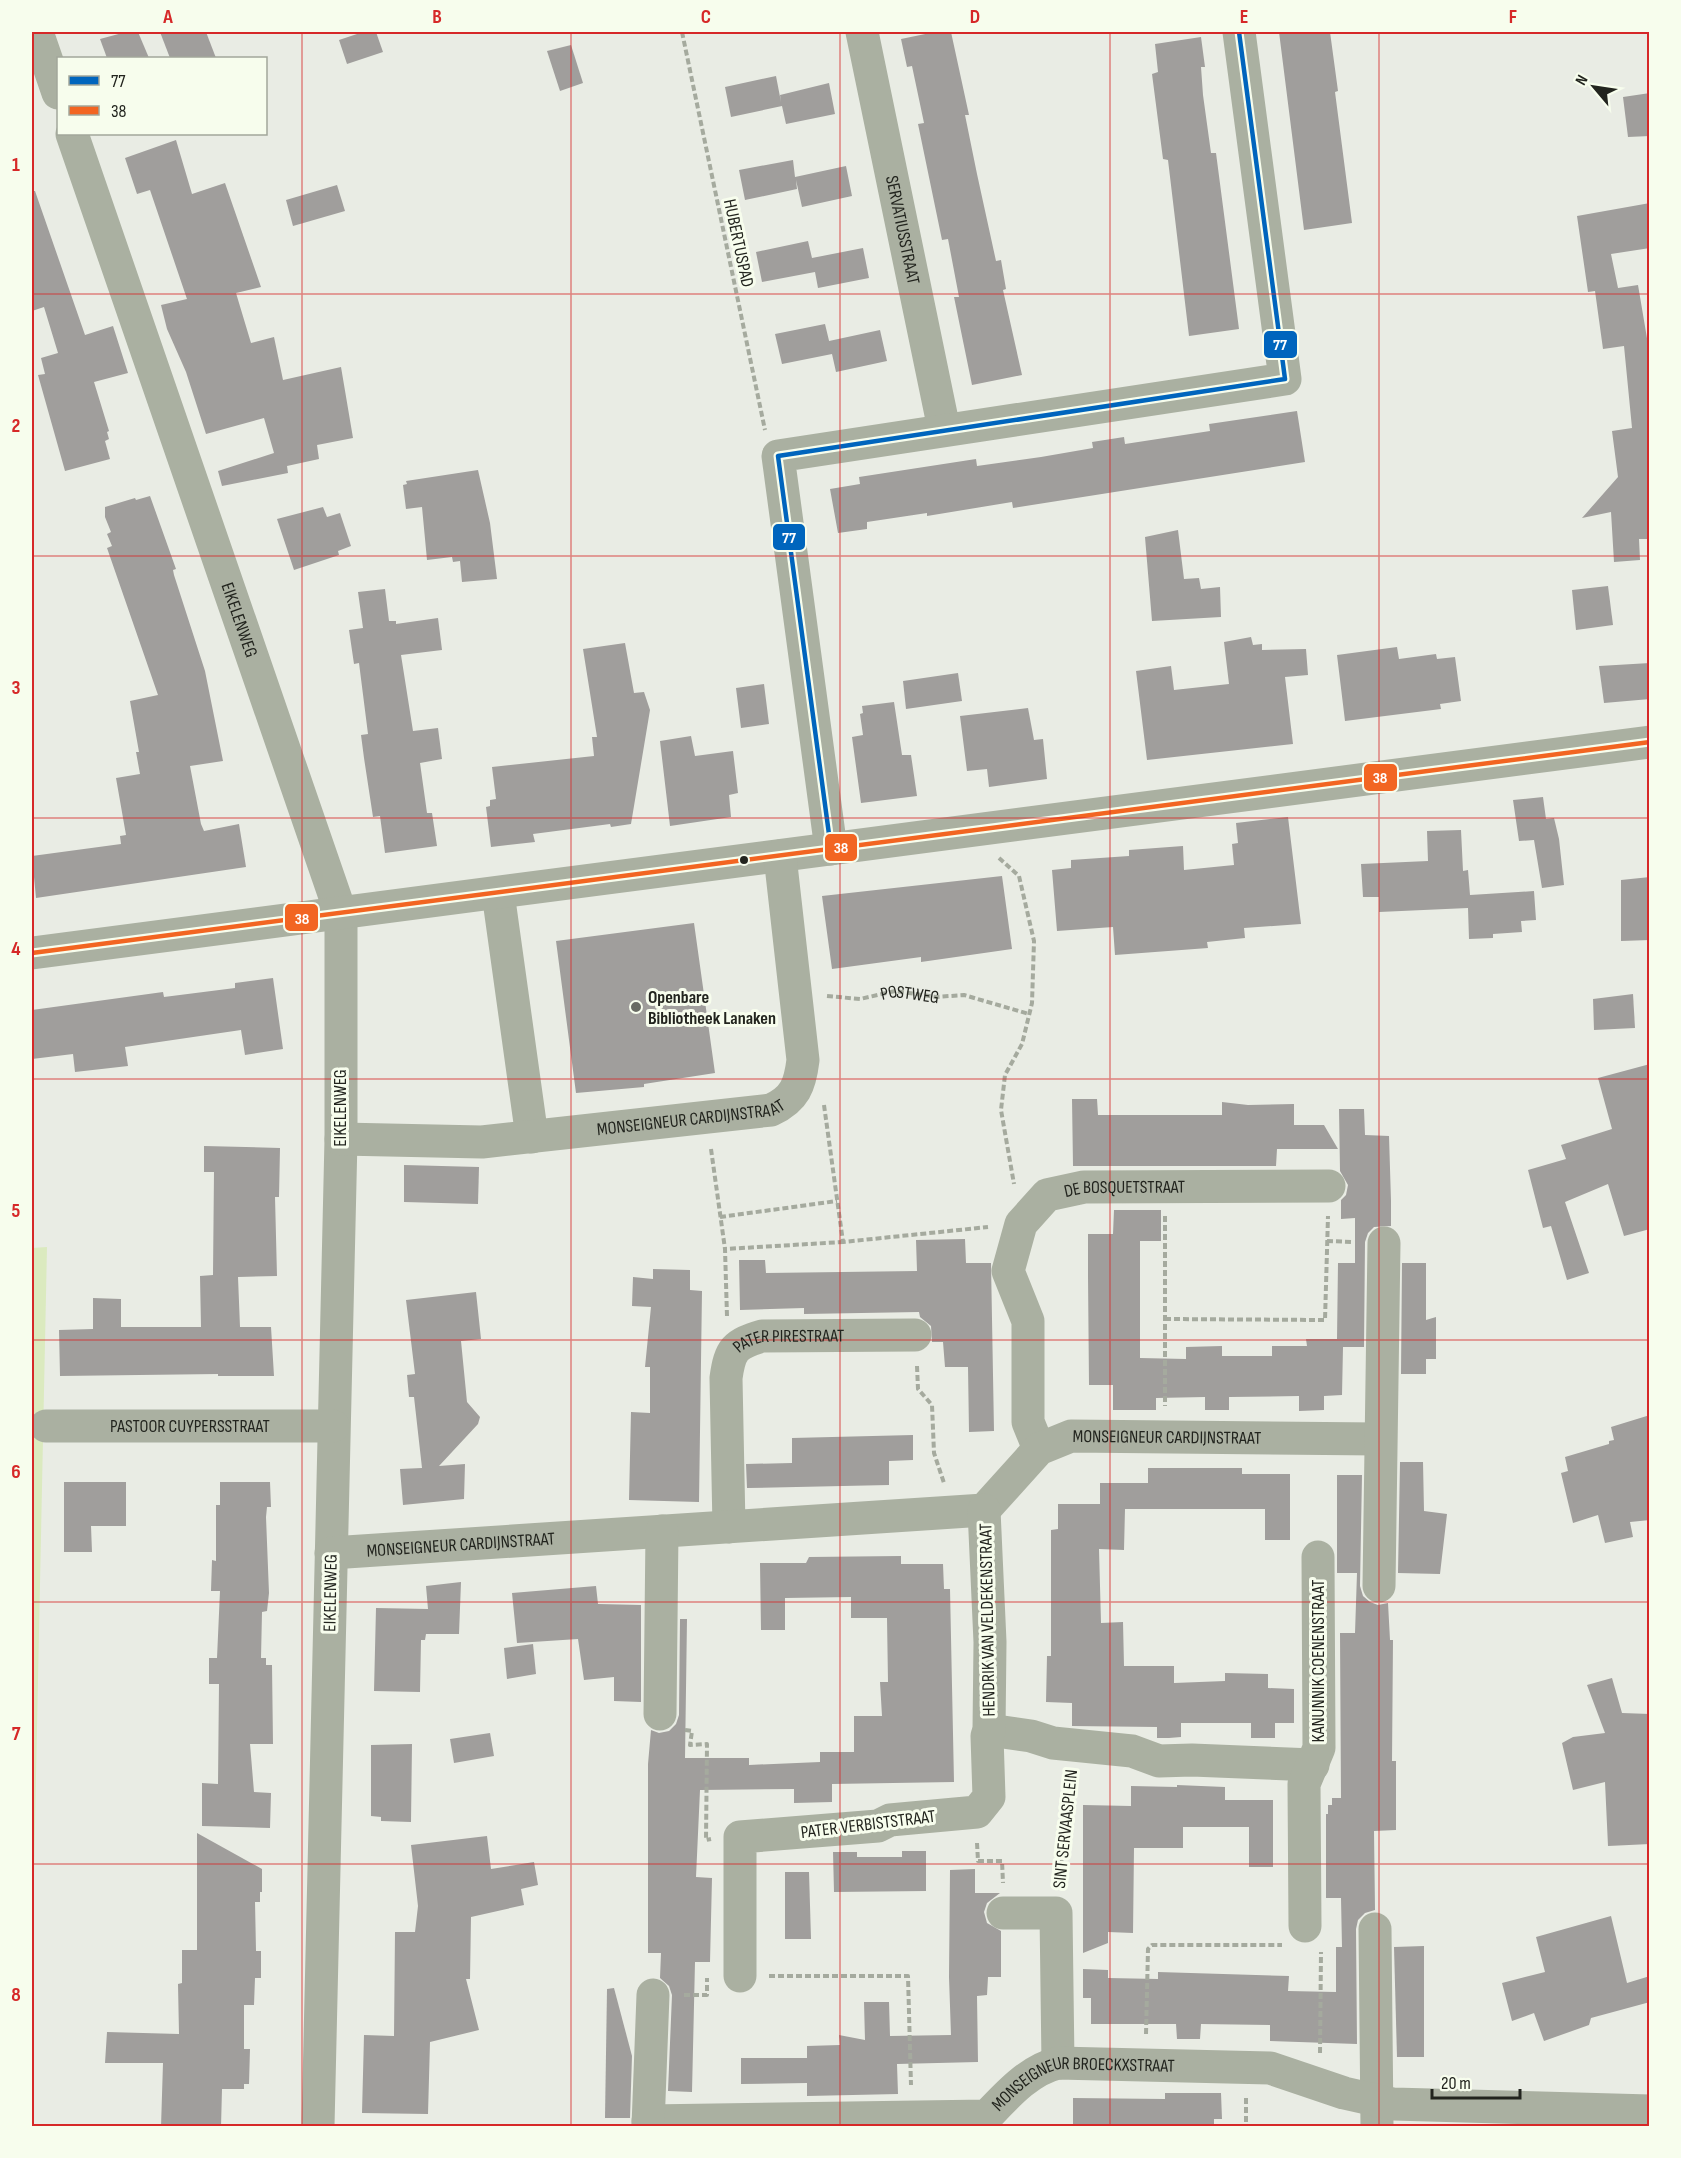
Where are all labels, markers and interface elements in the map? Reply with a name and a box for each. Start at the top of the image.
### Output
text: A [162,5,173,29]
text: B [432,5,442,29]
text: C [701,5,711,29]
text: D [970,5,980,29]
text: E [1240,5,1248,29]
text: F [1509,5,1517,29]
legend [57,57,267,135]
north arrow [1564,57,1624,117]
text: 77 [111,71,126,92]
text: N [1572,72,1593,89]
text: 38 [111,101,127,122]
text: 1 [12,153,20,177]
street label: SERVATIUSSTRAAT [881,174,924,286]
street label: HUBERTUSPAD [719,197,758,289]
line badge: 77 [1263,330,1298,359]
text: 77 [1273,336,1287,355]
text: 2 [12,414,20,438]
line badge: 77 [772,523,806,551]
text: 77 [782,529,796,548]
street label: EIKELENWEG [217,580,262,660]
text: 3 [12,676,21,700]
line badge: 38 [1363,763,1398,792]
text: 38 [1373,769,1388,788]
line badge: 38 [824,833,858,862]
text: 38 [834,839,849,858]
unlabelled marker [738,854,750,866]
line badge: 38 [284,903,319,932]
text: 38 [295,910,310,929]
text: 4 [11,937,21,961]
street label: POSTWEG [878,981,941,1008]
place label: Openbare Bibliotheek Lanaken [648,987,776,1029]
marker: Openbare Bibliotheek Lanaken [629,1000,643,1014]
street label: EIKELENWEG [330,1069,351,1147]
street label: MONSEIGNEUR CARDIJNSTRAAT [596,1095,789,1140]
street label: DE BOSQUETSTRAAT [1062,1177,1185,1202]
text: 5 [12,1199,21,1223]
street label: PATER PIRESTRAAT [729,1325,844,1357]
street label: PASTOOR CUYPERSSTRAAT [110,1416,270,1437]
street label: MONSEIGNEUR CARDIJNSTRAAT [1072,1426,1261,1449]
text: 6 [11,1460,21,1484]
street label: HENDRIK VAN VELDEKENSTRAAT [975,1523,1000,1717]
street label: MONSEIGNEUR CARDIJNSTRAAT [366,1528,556,1562]
street label: EIKELENWEG [319,1554,342,1632]
street label: KANUNNIK COENENSTRAAT [1308,1579,1329,1743]
text: 7 [12,1722,21,1746]
street label: SINT SERVAASPLEIN [1049,1769,1082,1890]
street label: PATER VERBISTSTRAAT [799,1806,937,1843]
text: 8 [11,1983,21,2007]
street label: MONSEIGNEUR BROECKXSTRAAT [987,2052,1175,2116]
scale bar [1432,2062,1520,2100]
text: 20 m [1441,2073,1471,2094]

